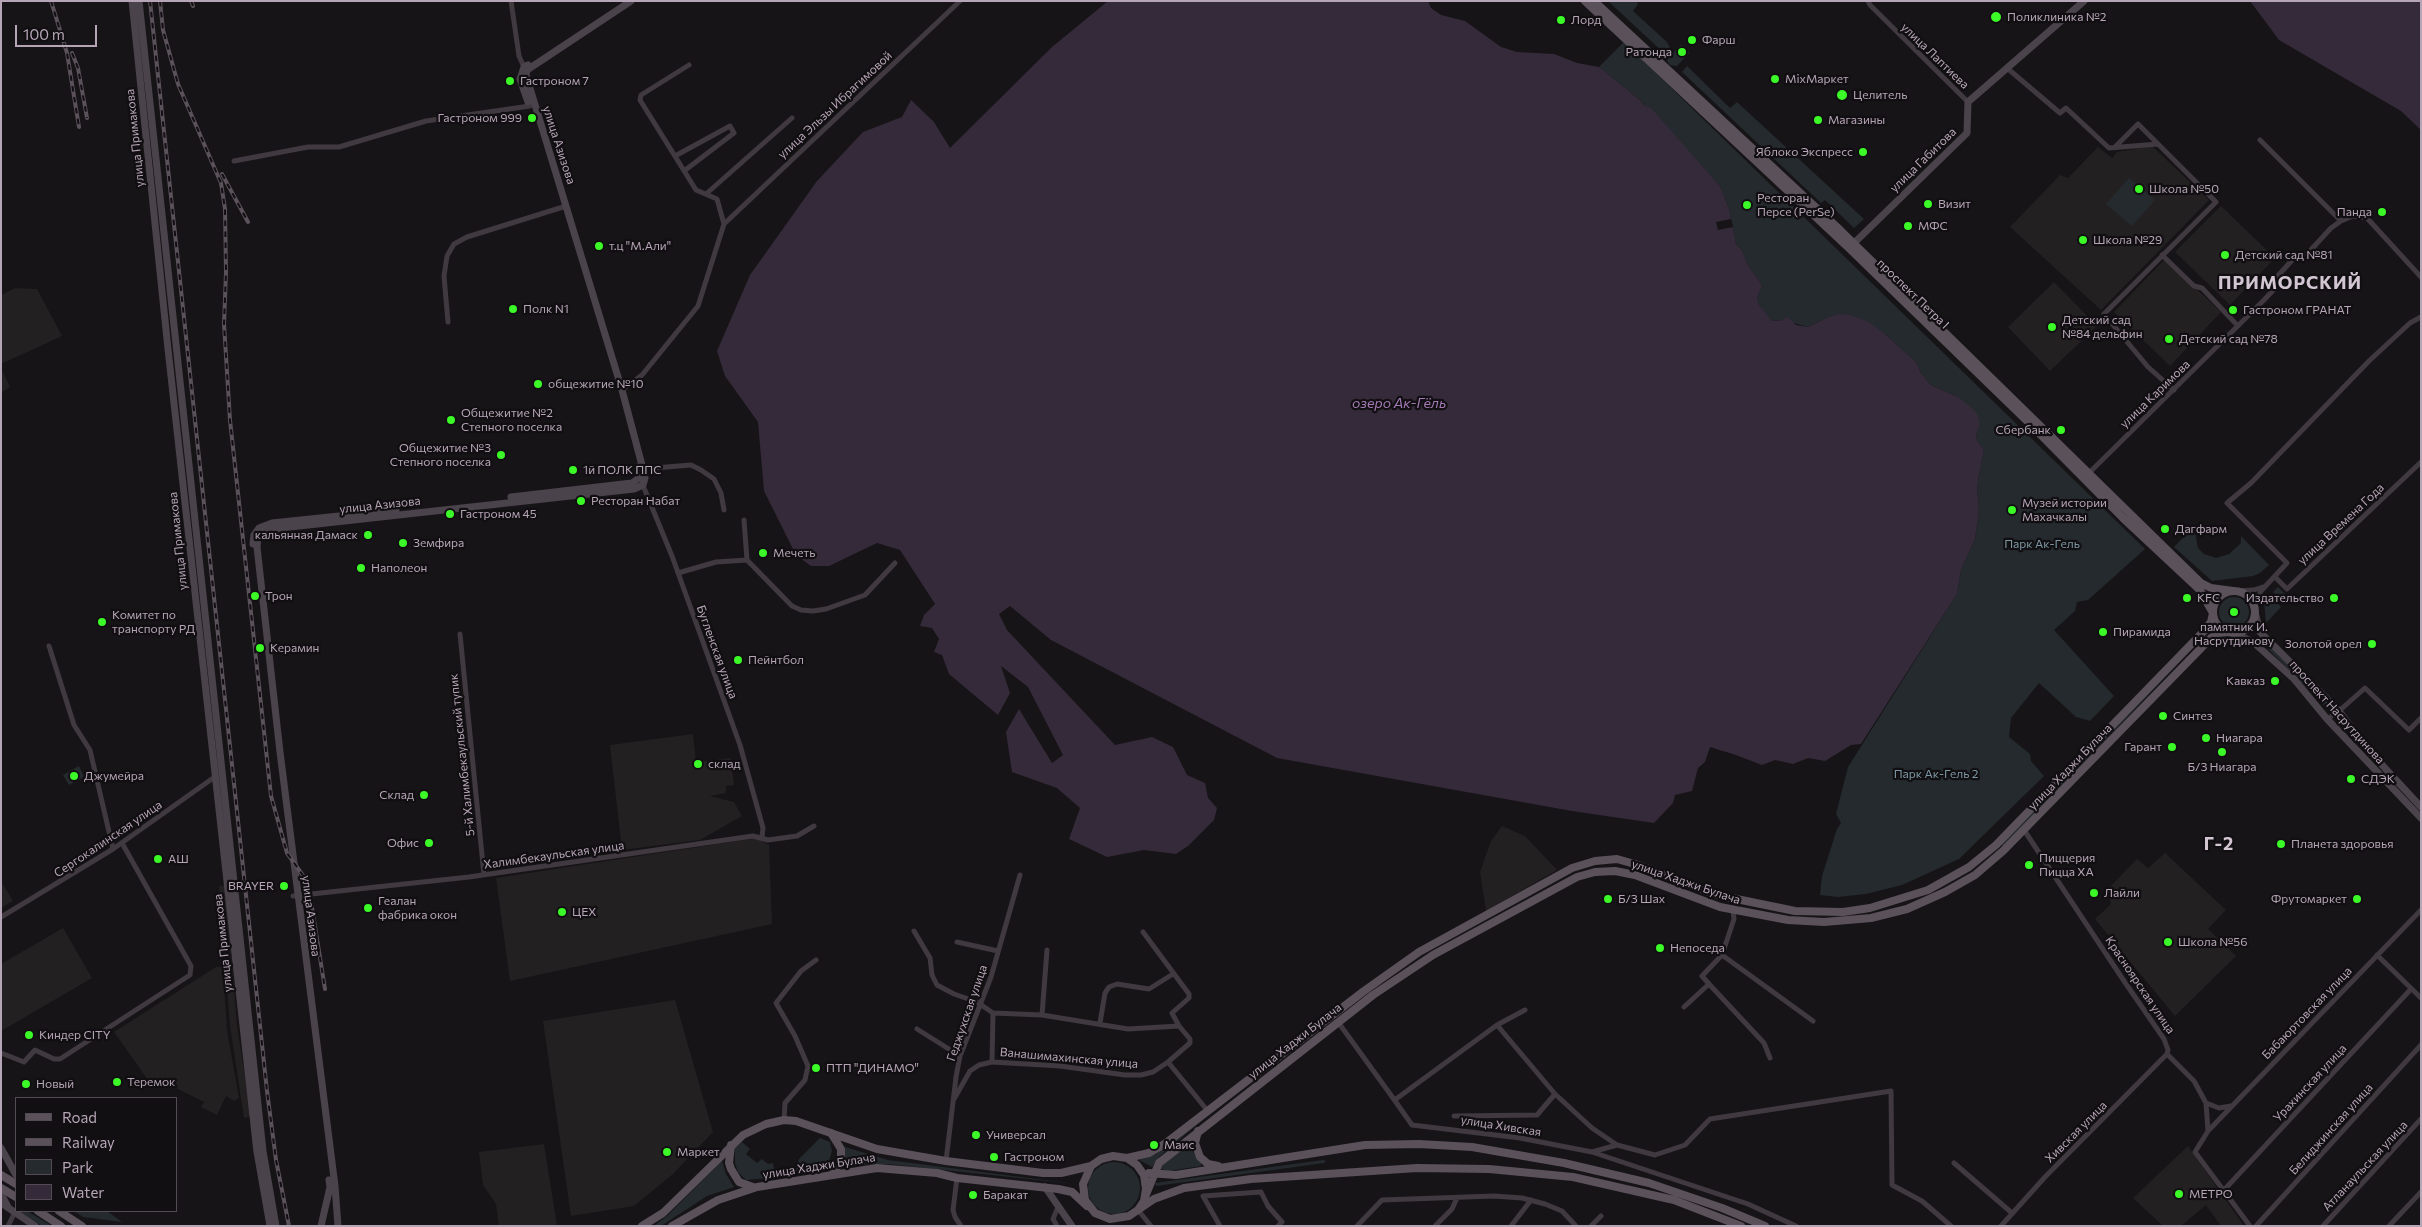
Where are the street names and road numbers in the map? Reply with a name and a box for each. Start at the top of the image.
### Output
street label: улица Лаптиева [1898,20,1972,92]
street label: улица Эльзы Ибрагимовой [775,48,895,162]
street label: улица Примакова [123,88,147,188]
street label: улица Азизова [540,104,578,186]
street label: улица Габитова [1887,125,1959,195]
street label: проспект Петра I [1874,256,1952,332]
street label: улица Каримова [2117,357,2193,431]
street label: улица Времена Года [2295,480,2387,568]
street label: улица Примакова [166,491,190,591]
street label: улица Азизова [339,494,421,516]
street label: Бугленская улица [693,603,741,701]
street label: проспект Насрутдинова [2287,657,2387,767]
street label: 5-й Халимбекаульский тупик [446,673,478,837]
street label: улица Хаджи Булача [2025,721,2115,813]
street label: Сергокалинская улица [51,797,165,881]
street label: Халимбекаульская улица [483,838,625,872]
street label: улица Хаджи Булача [1630,857,1742,907]
street label: улица Азизова [299,875,323,957]
street label: улица Примакова [211,893,235,993]
street label: Красноярская улица [2102,933,2178,1037]
street label: Геджухская улица [944,963,990,1063]
street label: Бабаюртовская улица [2259,964,2355,1062]
street label: улица Хаджи Булача [1246,1000,1344,1082]
street label: Урахинская улица [2270,1041,2350,1125]
street label: Ванашимахинская улица [999,1045,1139,1071]
street label: Белиджинская улица [2286,1080,2376,1178]
street label: Хивская улица [2042,1098,2110,1166]
street label: улица Хивская [1460,1113,1542,1139]
street label: Атланаульская улица [2319,1118,2411,1214]
street label: улица Хаджи Булача [762,1150,876,1182]

